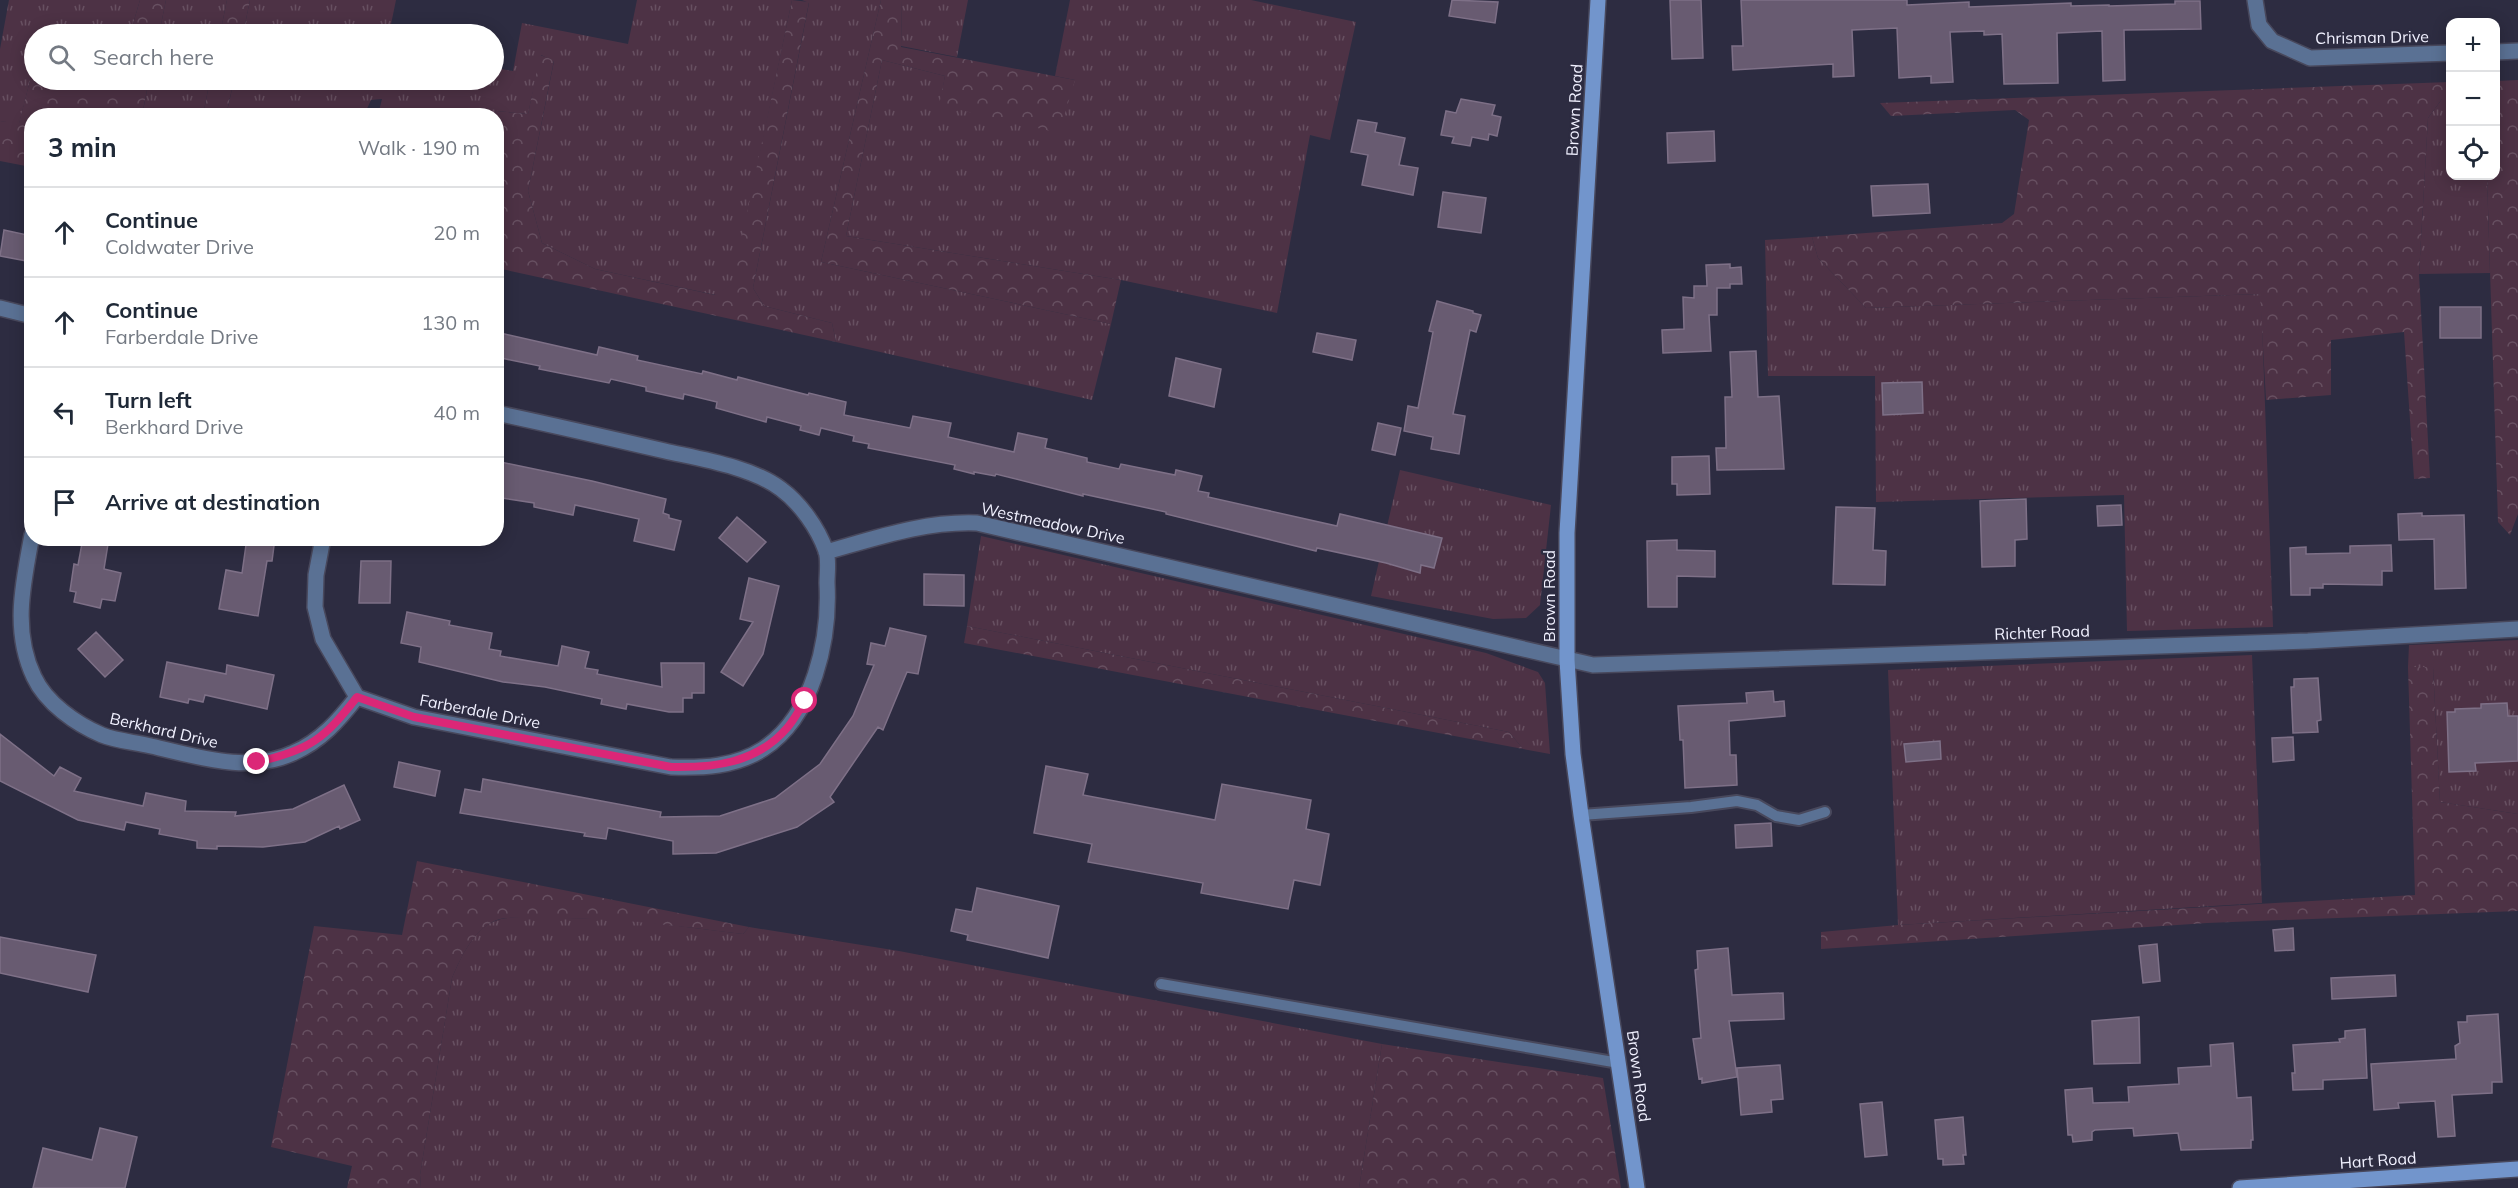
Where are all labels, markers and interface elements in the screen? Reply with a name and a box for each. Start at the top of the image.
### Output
map controls [2446,18,2500,180]
button: + [2446,18,2500,72]
search box [24,24,504,90]
street label: Chrisman Drive [2315,26,2429,48]
icon: search [45,41,78,74]
text: Search here [93,43,214,71]
street label: Brown Road [1562,63,1586,157]
button: − [2446,72,2500,126]
button: locate [2446,126,2500,180]
text: 3 min [48,131,117,164]
text: Walk · 190 m [358,135,480,160]
text: Continue [105,206,198,234]
icon: ahead [48,216,81,249]
text: 20 m [433,220,480,245]
text: Coldwater Drive [105,234,254,259]
text: Continue [105,296,198,324]
icon: ahead [48,306,81,339]
text: 130 m [421,310,480,335]
text: Farberdale Drive [105,324,258,349]
text: Turn left [105,386,192,414]
icon: left [48,396,81,429]
text: 40 m [433,400,480,425]
text: Berkhard Drive [105,414,243,439]
icon: arrive [48,486,81,519]
text: Arrive at destination [105,488,320,516]
street label: Westmeadow Drive [979,498,1127,548]
street label: Brown Road [1539,550,1559,642]
street label: Richter Road [1994,620,2090,644]
route start [791,687,817,713]
street label: Farberdale Drive [418,689,542,733]
street label: Berkhard Drive [108,708,220,752]
route end [243,748,269,774]
street label: Brown Road [1623,1029,1655,1123]
street label: Hart Road [2339,1147,2417,1173]

